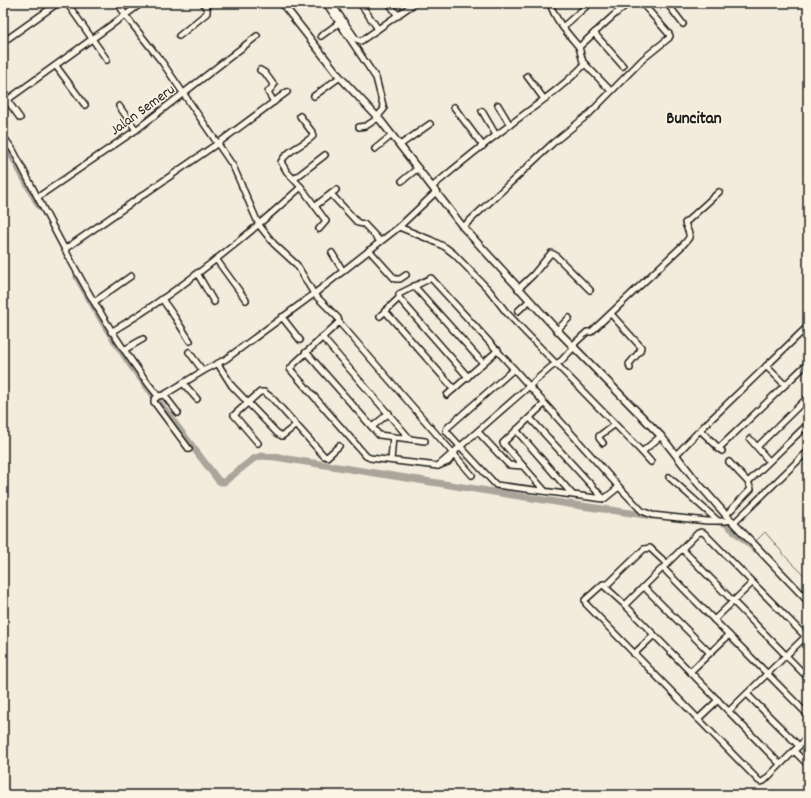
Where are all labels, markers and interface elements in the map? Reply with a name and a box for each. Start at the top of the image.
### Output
street label: Jalan Semeru [106,79,180,142]
district label: Buncitan [666,108,722,132]

